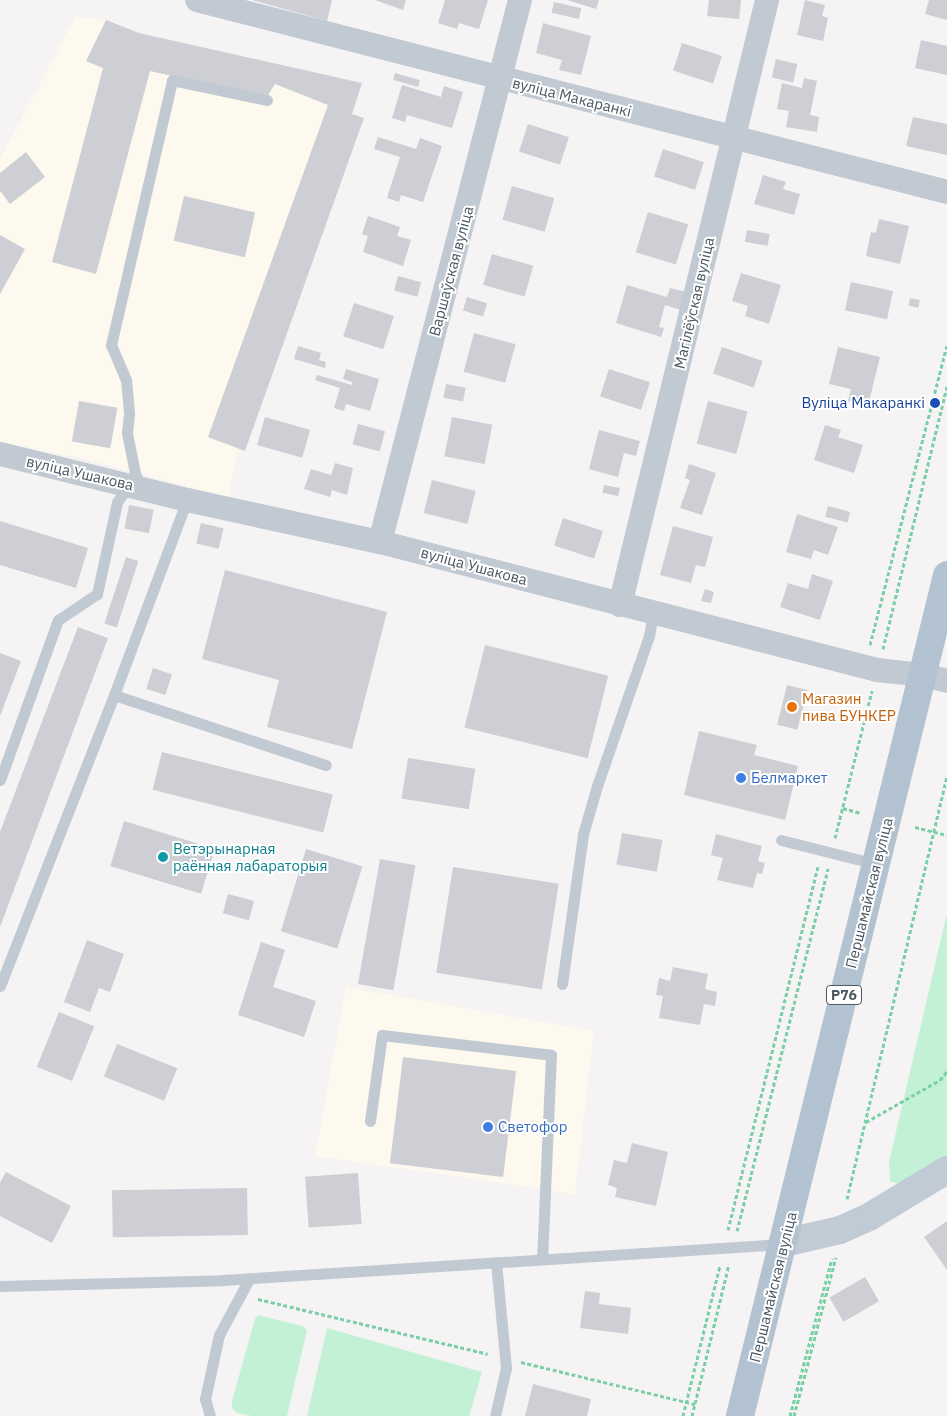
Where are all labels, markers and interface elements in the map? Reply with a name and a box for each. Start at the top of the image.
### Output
street label: вуліца Макаранкі [511,73,633,121]
street label: Варшаўская вуліца [425,204,477,338]
street label: Магілёўская вуліца [670,236,718,370]
place label: Вуліца Макаранкі [802,394,925,412]
marker: Вуліца Макаранкі [929,397,941,409]
street label: вуліца Ушакова [25,452,135,494]
street label: вуліца Ушакова [419,543,529,589]
place label: Магазин пива БУНКЕР [802,689,896,724]
marker: Магазин пива БУНКЕР [786,701,798,713]
place label: Белмаркет [751,769,828,787]
marker: Белмаркет [735,772,747,784]
street label: Першамайская вуліца [842,816,896,970]
place label: Ветэрынарная раённая лабараторыя [173,839,327,874]
marker: Ветэрынарная раённая лабараторыя [157,851,169,863]
road number: Р76 [825,984,863,1006]
place label: Светофор [498,1118,567,1136]
marker: Светофор [482,1121,494,1133]
street label: Першамайская вуліца [746,1210,800,1364]

